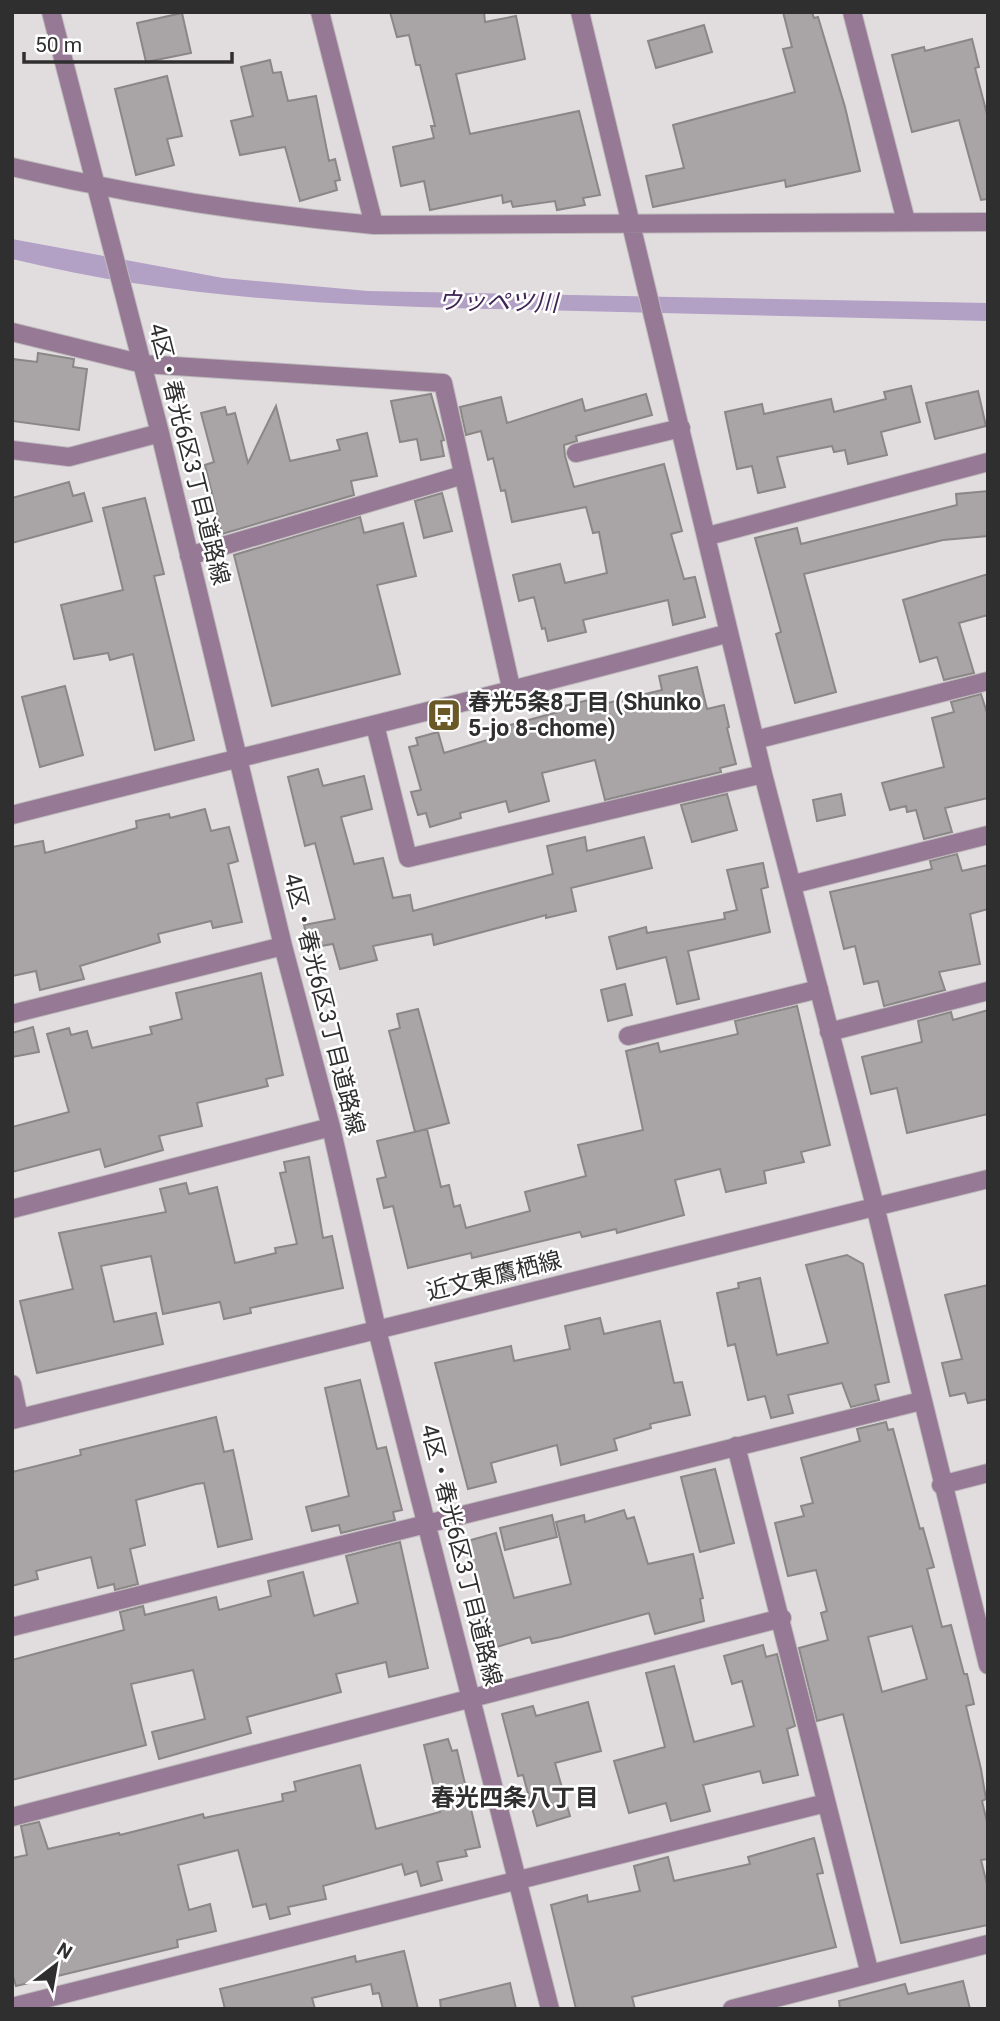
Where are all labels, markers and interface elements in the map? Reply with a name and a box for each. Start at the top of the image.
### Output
scale bar [24,21,233,65]
text: 50 m [35,33,82,57]
water label: ウッペツ川 [438,287,561,317]
street label: 4区・春光6区3丁目道路線 [143,320,235,588]
place label: 春光5条8丁目 (Shunko 5-jo 8-chome) [468,689,701,742]
bus stop icon: 春光5条8丁目 (Shunko 5-jo 8-chome) [425,696,463,734]
street label: 4区・春光6区3丁目道路線 [278,870,370,1138]
street label: 近文東鷹栖線 [424,1246,564,1306]
street label: 4区・春光6区3丁目道路線 [415,1421,507,1689]
district label: 春光四条八丁目 [431,1784,599,1812]
north arrow [21,1930,91,2000]
text: N [53,1938,76,1964]

